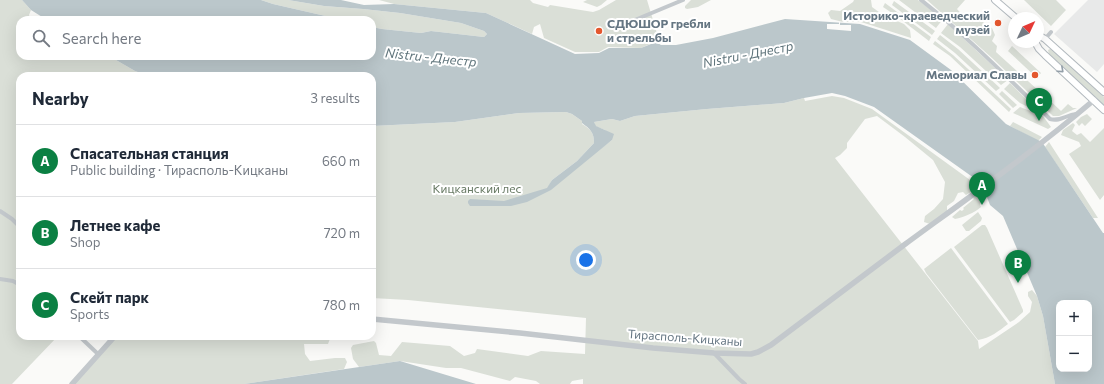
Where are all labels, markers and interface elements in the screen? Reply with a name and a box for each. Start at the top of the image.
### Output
place label: Историко-краеведческий музей [843,8,990,36]
north arrow [1008,12,1044,48]
search box [16,16,376,60]
place label: СДЮШОР гребли и стрельбы [607,16,711,44]
marker: Историко-краеведческий музей [993,18,1003,28]
marker: СДЮШОР гребли и стрельбы [594,26,604,36]
icon: search [30,27,52,49]
text: Search here [62,29,141,47]
water label: Nistru - Днестр [701,37,795,71]
water label: Nistru - Днестр [384,44,478,70]
one-way arrow [1056,66,1064,73]
place label: Мемориал Славы [926,67,1027,81]
marker: Мемориал Славы [1030,70,1040,80]
text: Nearby [32,88,89,109]
pin: C [1026,88,1052,121]
text: 3 results [311,90,360,106]
text: Спасательная станция [70,144,229,162]
text: A [40,153,50,169]
text: 660 m [322,153,360,169]
text: Public building · Тирасполь-Кицканы [70,162,288,178]
pin: A [969,172,995,205]
park label: Кицканский лес [432,181,522,195]
text: Летнее кафе [70,216,160,234]
text: B [41,225,49,241]
text: 720 m [324,225,360,241]
text: Shop [70,234,101,250]
your location [576,250,596,270]
pin: B [1005,250,1031,283]
text: Скейт парк [70,288,149,306]
text: C [41,297,49,313]
text: 780 m [323,297,360,313]
map controls [1056,300,1092,372]
button: + [1056,300,1092,336]
text: Sports [70,306,110,322]
street label: Тирасполь-Кицканы [627,326,743,348]
button: − [1056,336,1092,372]

